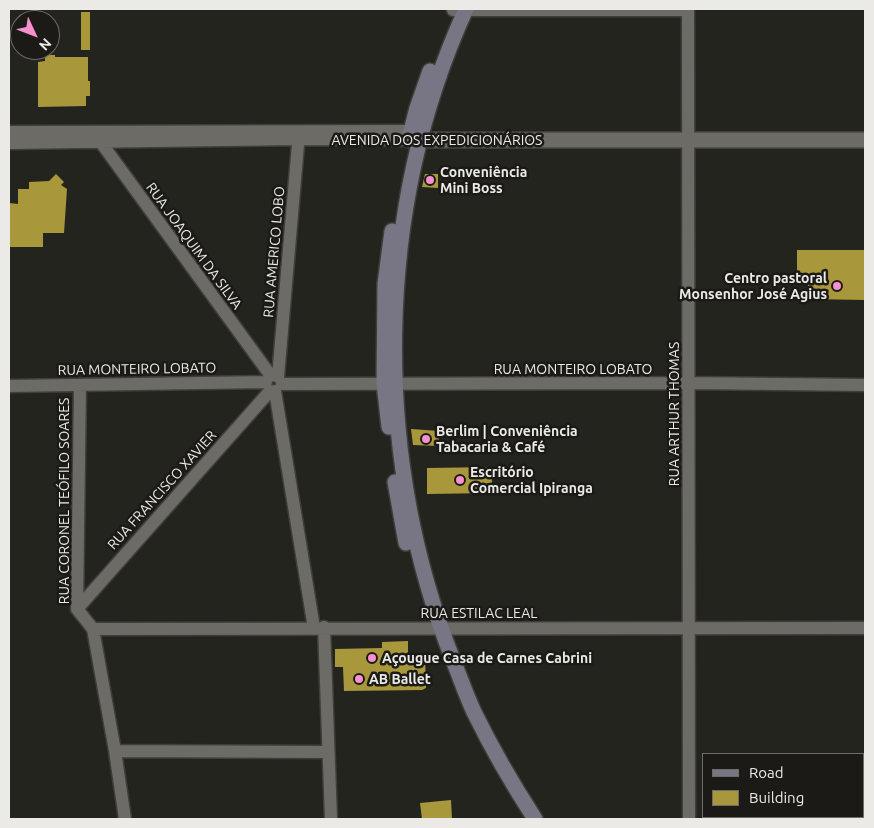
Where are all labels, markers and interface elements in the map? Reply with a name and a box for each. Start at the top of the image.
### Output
north arrow [10,10,60,60]
text: N [36,35,55,54]
street label: AVENIDA DOS EXPEDICIONÁRIOS [332,132,542,148]
place label: Conveniência Mini Boss [440,164,527,196]
marker: Conveniência Mini Boss [424,174,436,186]
street label: RUA JOAQUIM DA SILVA [142,179,246,313]
street label: RUA AMERICO LOBO [260,186,288,318]
place label: Centro pastoral Monsenhor José Agius [679,270,827,302]
marker: Centro pastoral Monsenhor José Agius [831,280,843,292]
street label: RUA ARTHUR THOMAS [666,342,682,486]
street label: RUA MONTEIRO LOBATO [57,359,217,379]
street label: RUA MONTEIRO LOBATO [494,361,652,377]
street label: RUA CORONEL TEÓFILO SOARES [56,398,72,604]
place label: Berlim | Conveniência Tabacaria & Café [436,423,578,456]
street label: RUA FRANCISCO XAVIER [104,427,220,553]
marker: Berlim | Conveniência Tabacaria & Café [420,433,432,445]
place label: Escritório Comercial Ipiranga [470,464,593,497]
marker: Escritório Comercial Ipiranga [454,474,466,486]
street label: RUA ESTILAC LEAL [421,605,537,621]
place label: Açougue Casa de Carnes Cabrini [382,650,592,666]
marker: Açougue Casa de Carnes Cabrini [366,652,378,664]
place label: AB Ballet [369,671,431,687]
marker: AB Ballet [353,673,365,685]
legend [702,753,864,818]
text: Road [749,764,784,781]
text: Building [749,789,804,806]

